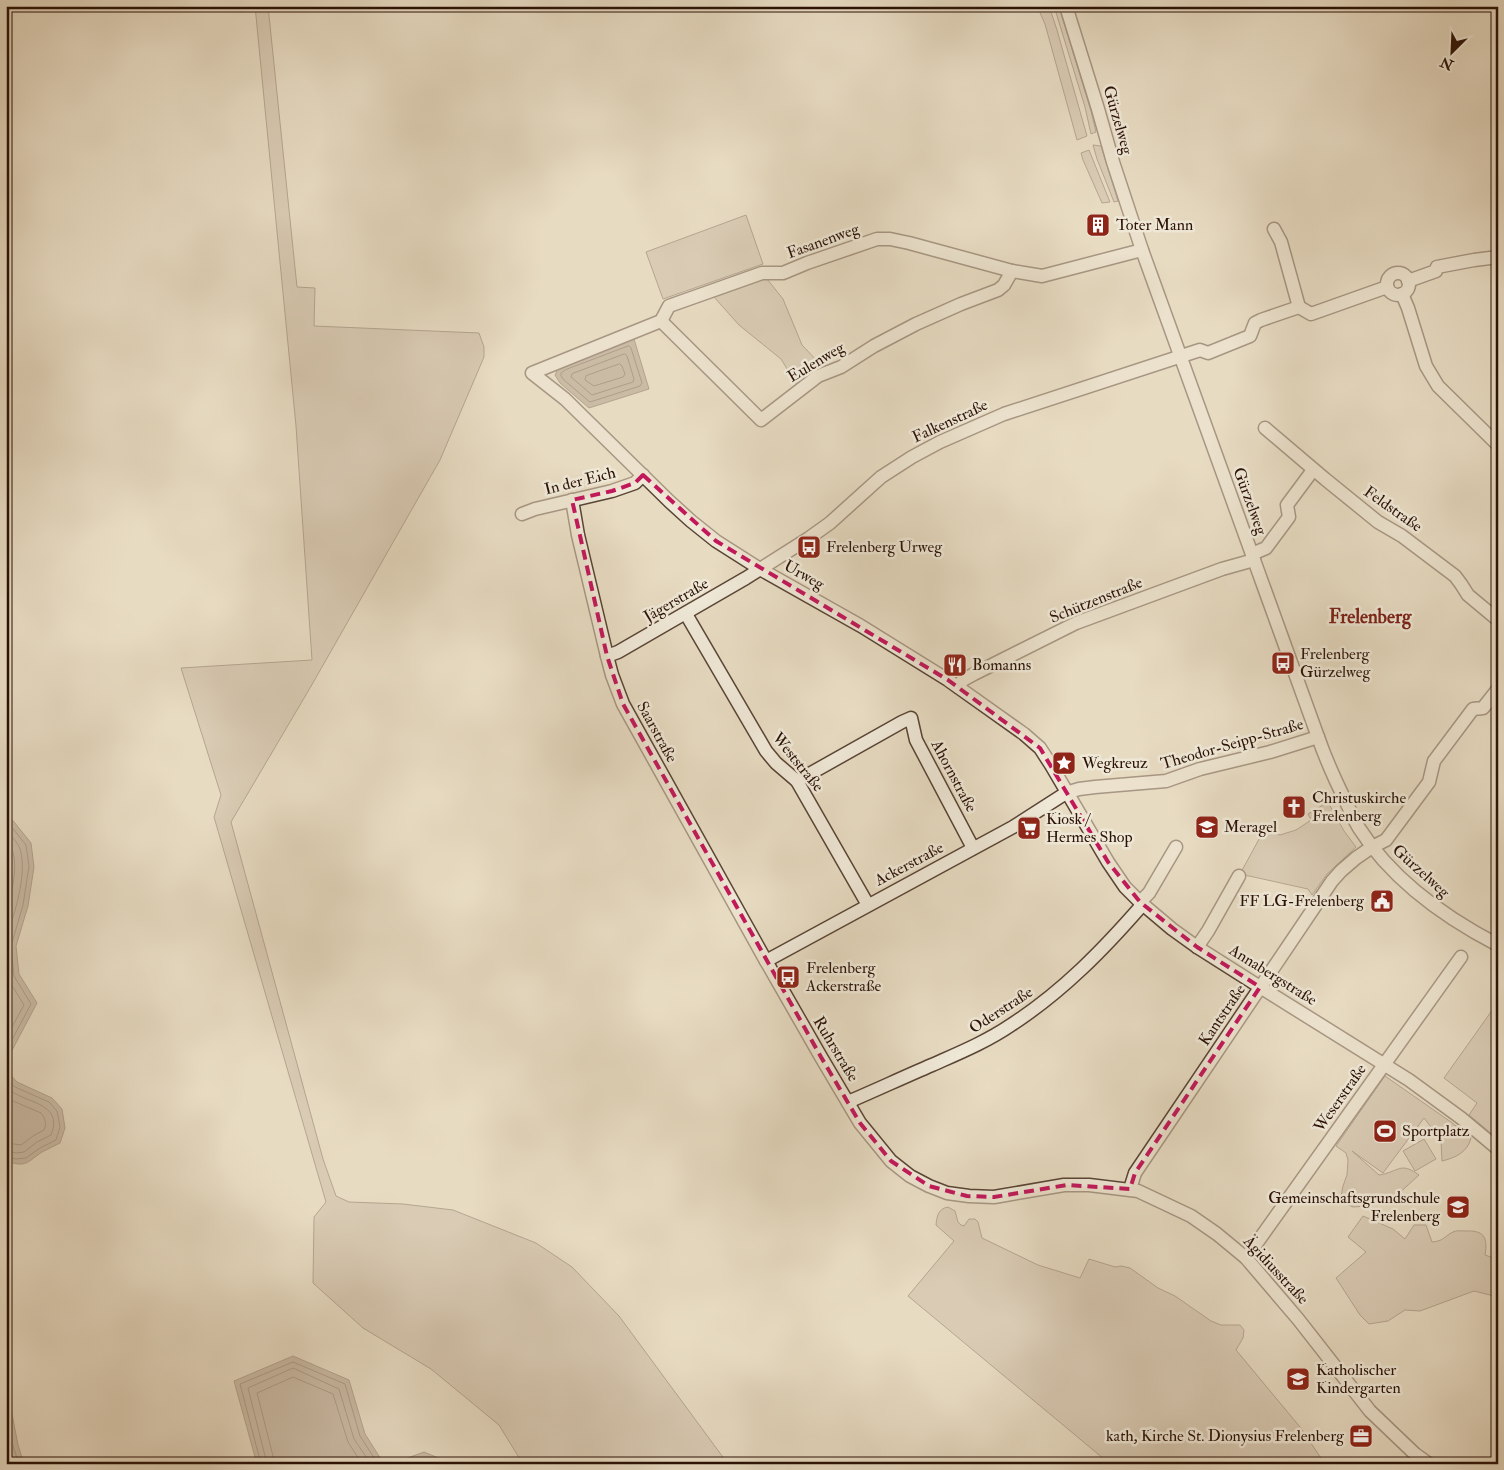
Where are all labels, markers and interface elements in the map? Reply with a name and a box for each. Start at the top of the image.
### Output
north arrow [1426,28,1476,78]
text: N [1437,53,1457,74]
street label: Gürzelweg [1099,83,1138,158]
building icon: Toter Mann [1085,212,1111,238]
place label: Toter Mann [1116,215,1193,235]
street label: Fasanenweg [784,218,863,263]
street label: Eulenweg [784,337,849,387]
street label: Falkenstraße [909,395,991,447]
street label: In der Eich [542,462,618,499]
street label: Gürzelweg [1229,464,1272,539]
street label: Feldstraße [1360,482,1426,537]
bus stop icon: Frelenberg Urweg [796,534,822,560]
place label: Frelenberg Urweg [826,537,943,557]
street label: Urweg [780,556,829,595]
street label: Schützenstraße [1047,572,1146,628]
street label: Jägerstraße [639,573,713,628]
district label: Frelenberg [1329,605,1412,630]
place label: Frelenberg Gürzelweg [1300,644,1372,682]
bus stop icon: Frelenberg Gürzelweg [1270,650,1296,676]
restaurant icon: Bomanns [942,652,968,678]
place label: Bomanns [972,655,1031,675]
street label: Saarstraße [632,698,682,766]
street label: Theodor-Seipp-Straße [1158,714,1306,775]
street label: Weststraße [767,727,828,796]
street label: Ahornstraße [926,736,982,816]
place icon: Wegkreuz [1051,750,1077,776]
place label: Wegkreuz [1081,753,1148,773]
place label: Christuskirche Frelenberg [1312,788,1406,826]
church icon: Christuskirche Frelenberg [1281,794,1307,820]
place label: Kiosk / Hermes Shop [1046,809,1133,848]
school or university icon: Meragel [1194,814,1220,840]
supermarket icon: Kiosk / Hermes Shop [1016,815,1042,841]
place label: Meragel [1224,817,1277,837]
street label: Ackerstraße [870,837,947,891]
street label: Gürzelweg [1388,840,1455,903]
public building icon: FF LG-Frelenberg [1369,888,1395,914]
place label: FF LG-Frelenberg [1239,891,1365,911]
street label: Annabergstraße [1224,939,1321,1010]
place label: Frelenberg Ackerstraße [805,958,882,996]
bus stop icon: Frelenberg Ackerstraße [775,964,801,990]
street label: Kantstraße [1194,980,1250,1049]
street label: Oderstraße [965,982,1037,1038]
street label: Ruhrstraße [809,1013,863,1085]
street label: Weserstraße [1309,1060,1371,1137]
sports icon: Sportplatz [1372,1118,1398,1144]
place label: Sportplatz [1402,1121,1470,1142]
place label: Gemeinschaftsgrundschule Frelenberg [1268,1188,1441,1226]
school or university icon: Gemeinschaftsgrundschule Frelenberg [1445,1194,1471,1220]
street label: Ägidiusstraße [1238,1231,1313,1309]
place label: Katholischer Kindergarten [1316,1360,1401,1398]
school or university icon: Katholischer Kindergarten [1285,1366,1311,1392]
office icon: kath, Kirche St. Dionysius Frelenberg [1348,1423,1374,1449]
place label: kath, Kirche St. Dionysius Frelenberg [1106,1426,1345,1446]

